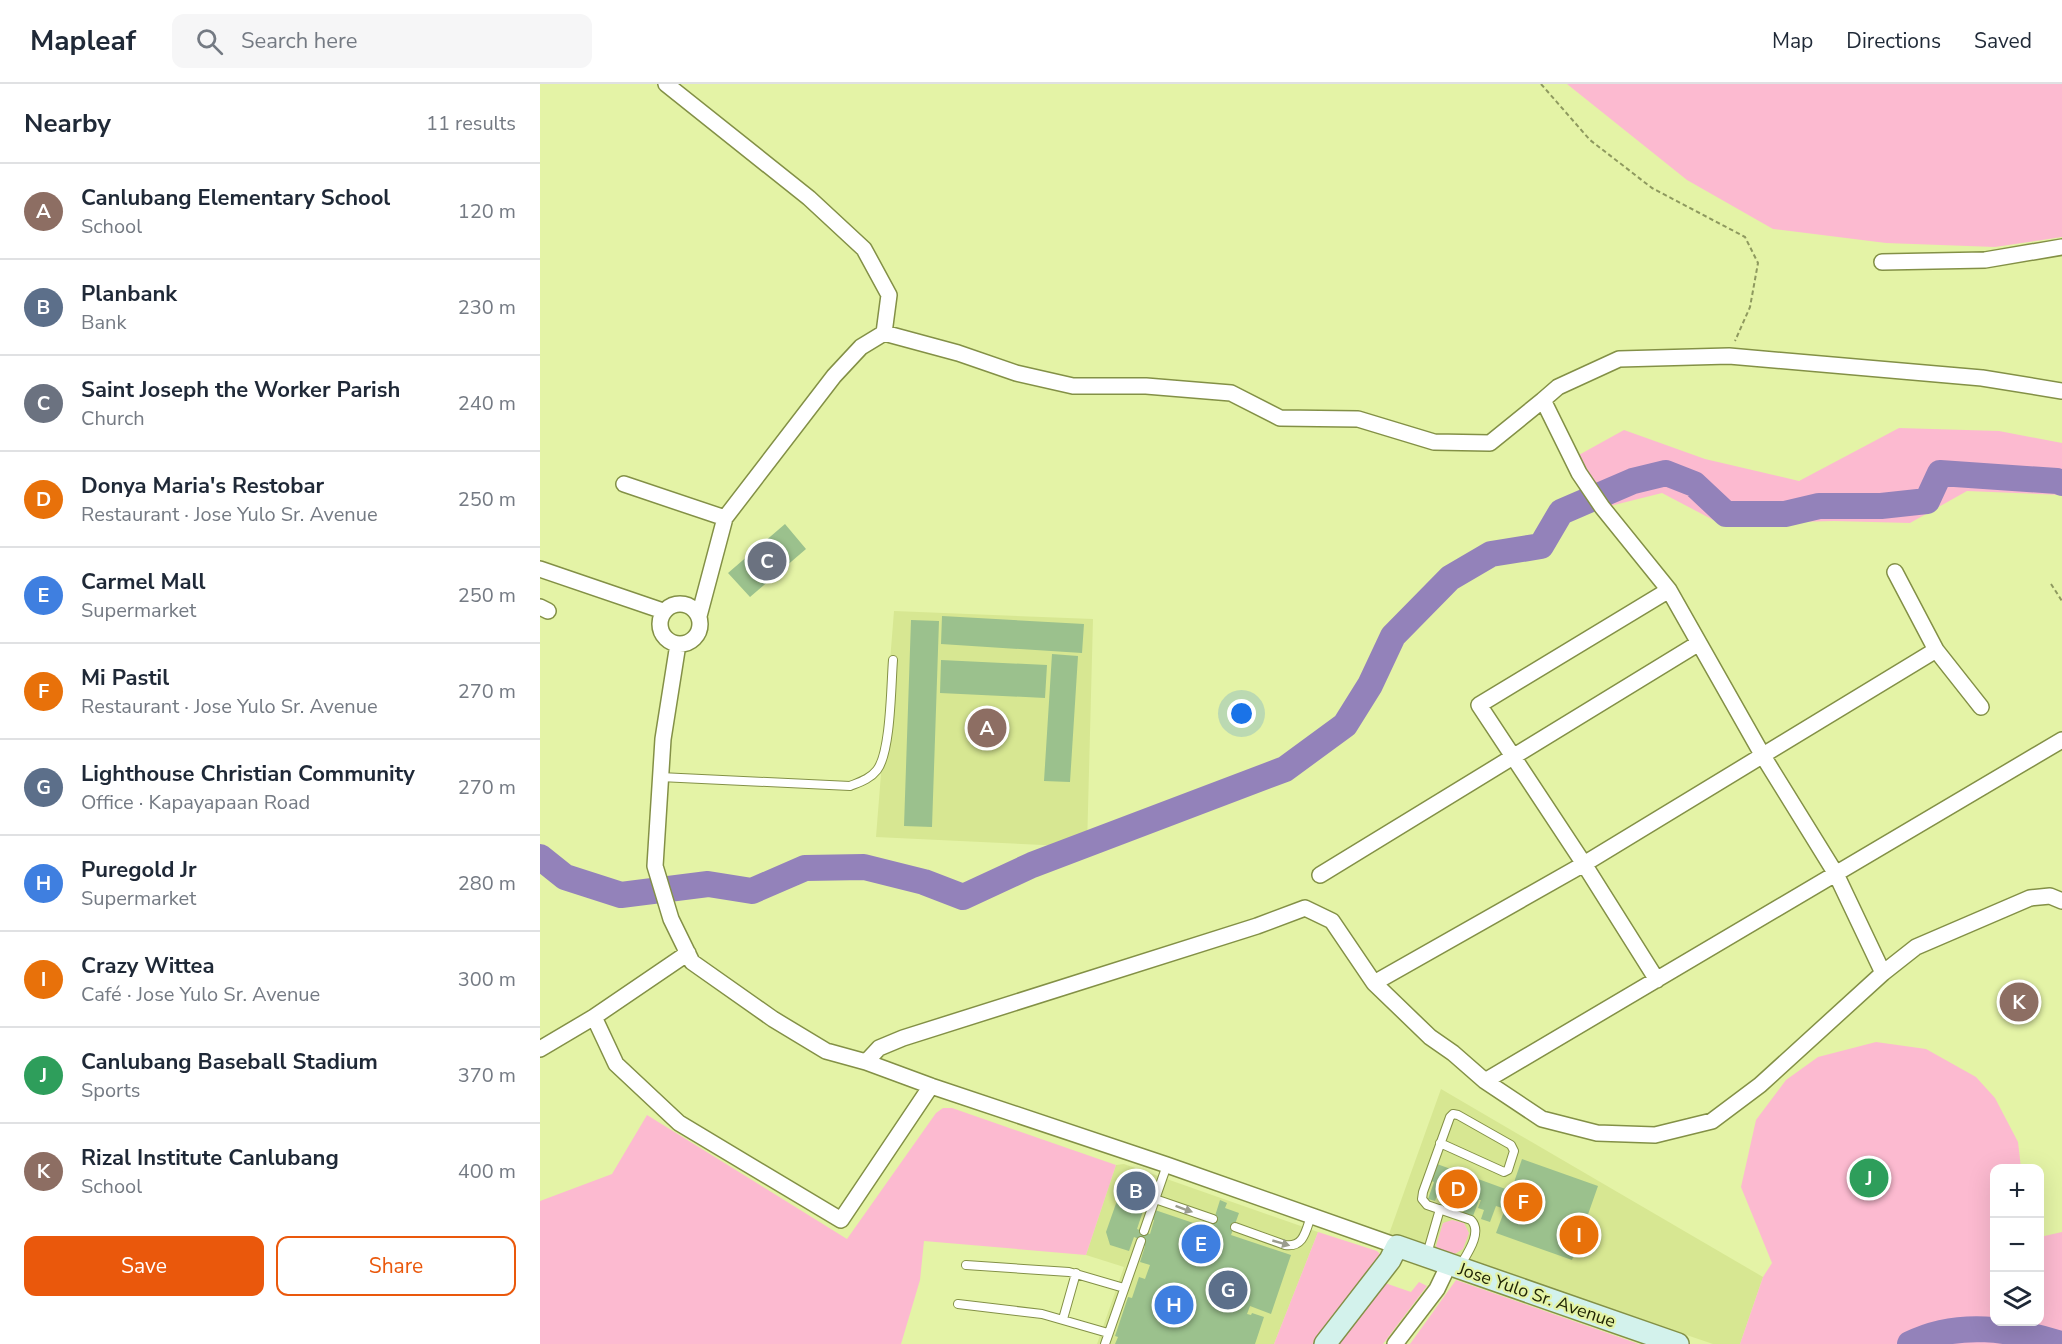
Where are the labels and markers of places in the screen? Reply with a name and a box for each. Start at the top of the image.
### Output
pin: C [748,538,786,584]
pin: A [968,706,1006,750]
pin: K [2000,980,2038,1024]
pin: J [1850,1156,1888,1200]
pin: D [1438,1166,1478,1212]
pin: B [1116,1168,1156,1214]
pin: F [1504,1180,1542,1224]
pin: I [1560,1212,1598,1258]
pin: E [1182,1222,1220,1266]
pin: G [1208,1268,1248,1312]
pin: H [1154,1282,1194,1328]

